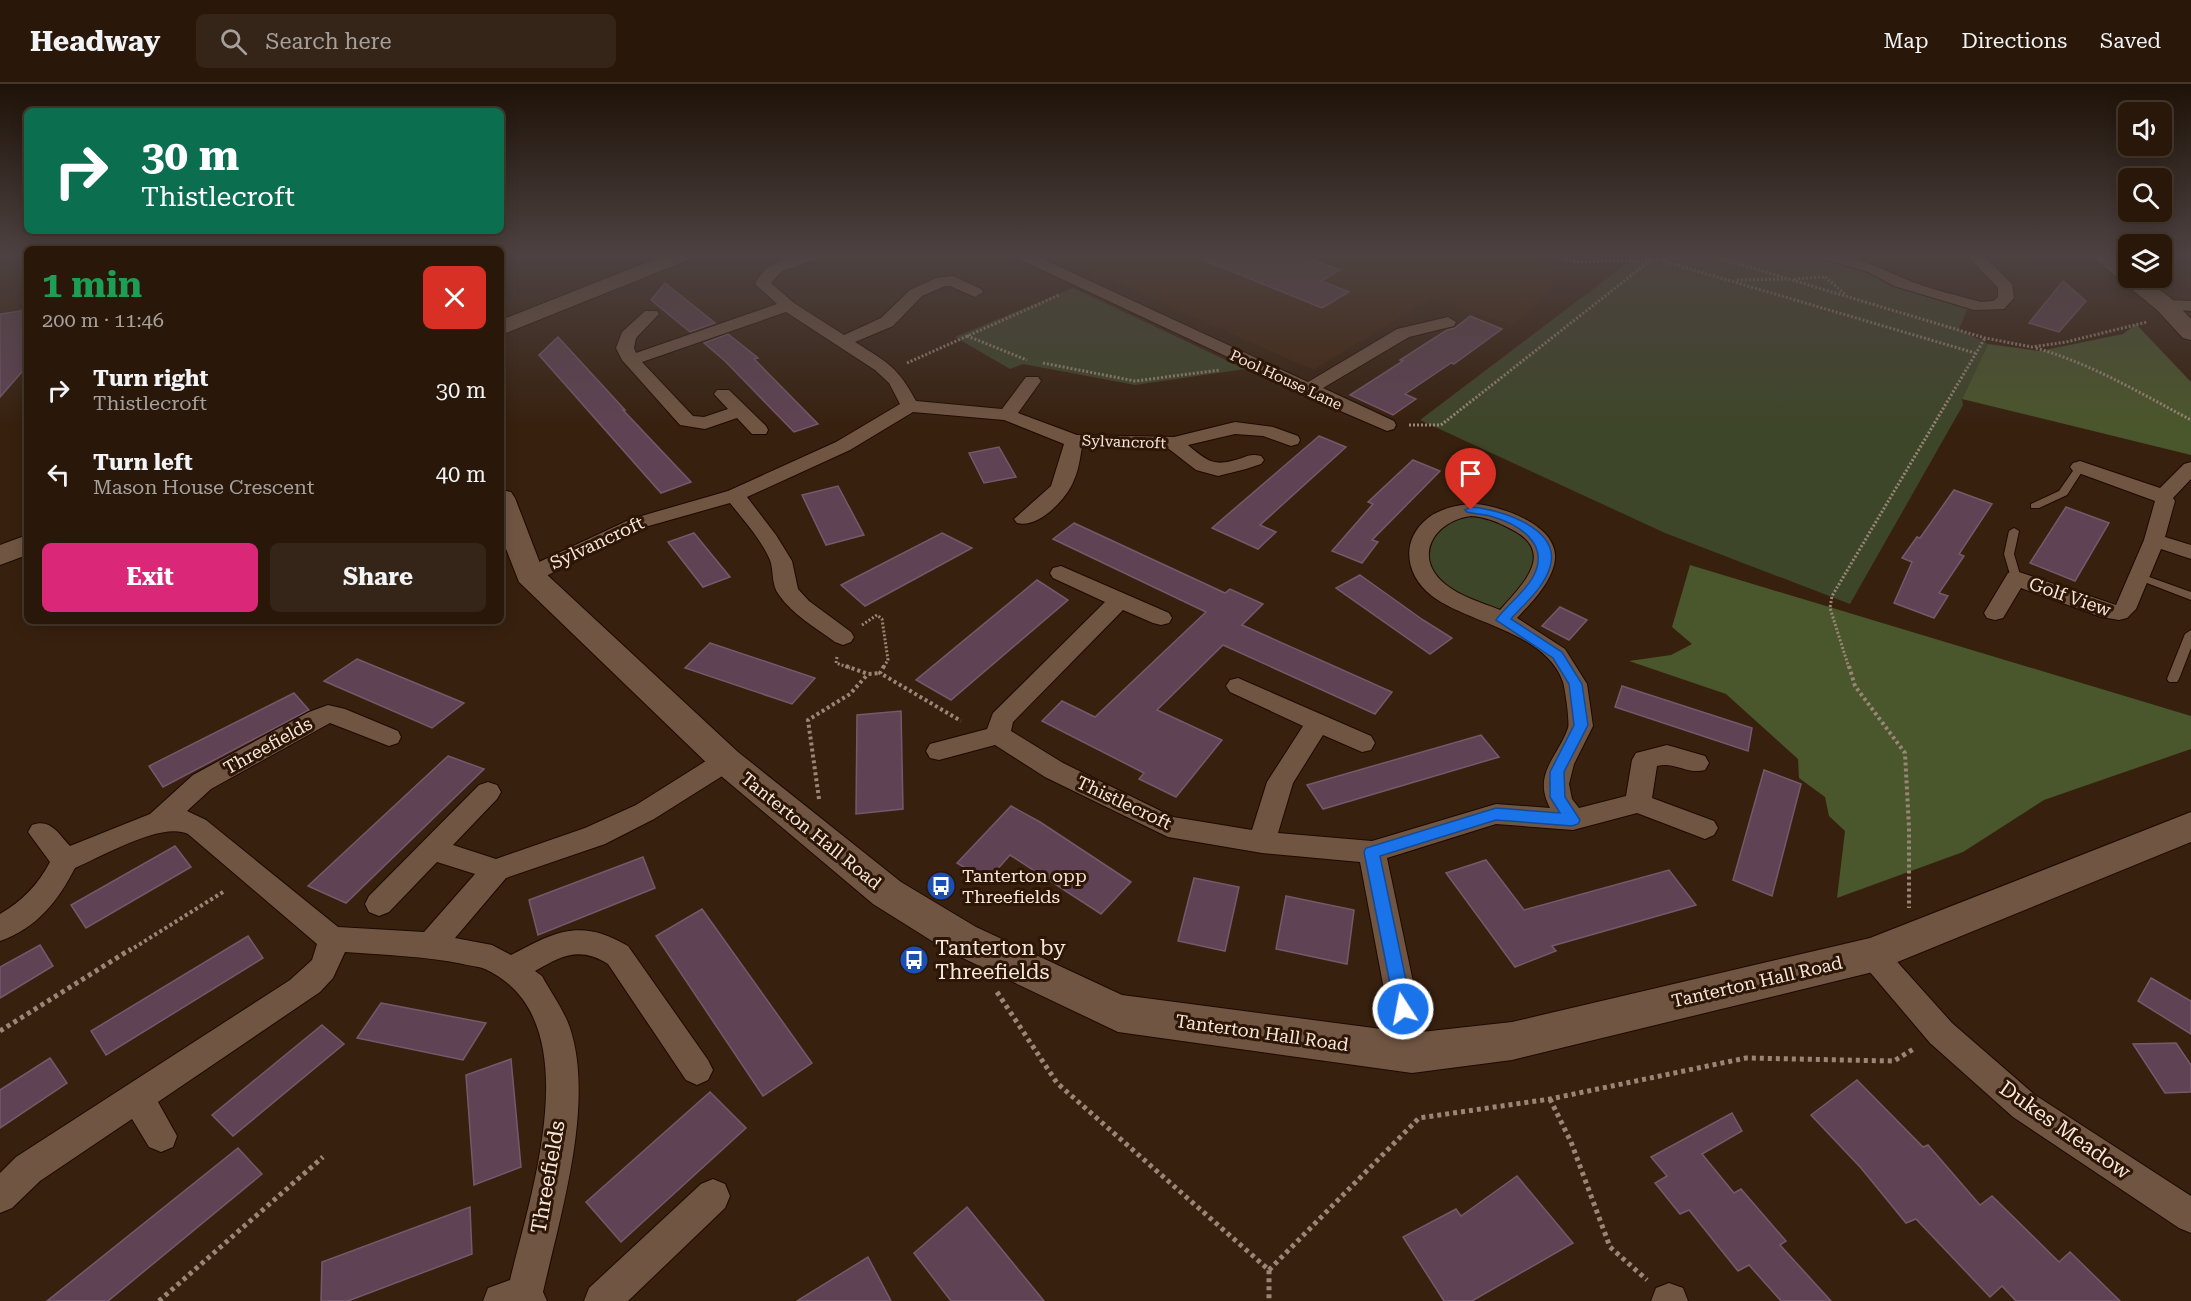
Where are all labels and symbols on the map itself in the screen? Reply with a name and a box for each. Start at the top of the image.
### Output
street label: Pool House Lane [1227,346,1345,414]
street label: Sylvancroft [1082,432,1167,452]
pin [1445,448,1496,510]
street label: Sylvancroft [547,512,647,573]
street label: Golf View [2026,573,2114,620]
street label: Threefields [220,713,316,779]
street label: Tanterton Hall Road [737,768,886,894]
street label: Thistlecroft [1073,771,1175,834]
place label: Tanterton opp Threefields [962,865,1087,907]
bus stop icon: Tanterton opp Threefields [925,870,957,902]
place label: Tanterton by Threefields [935,936,1066,984]
bus stop icon: Tanterton by Threefields [898,944,930,976]
street label: Tanterton Hall Road [1669,952,1845,1011]
position arrow [1371,977,1435,1041]
street label: Tanterton Hall Road [1174,1010,1350,1055]
street label: Dukes Meadow [1995,1076,2136,1185]
street label: Threefields [526,1119,570,1235]

